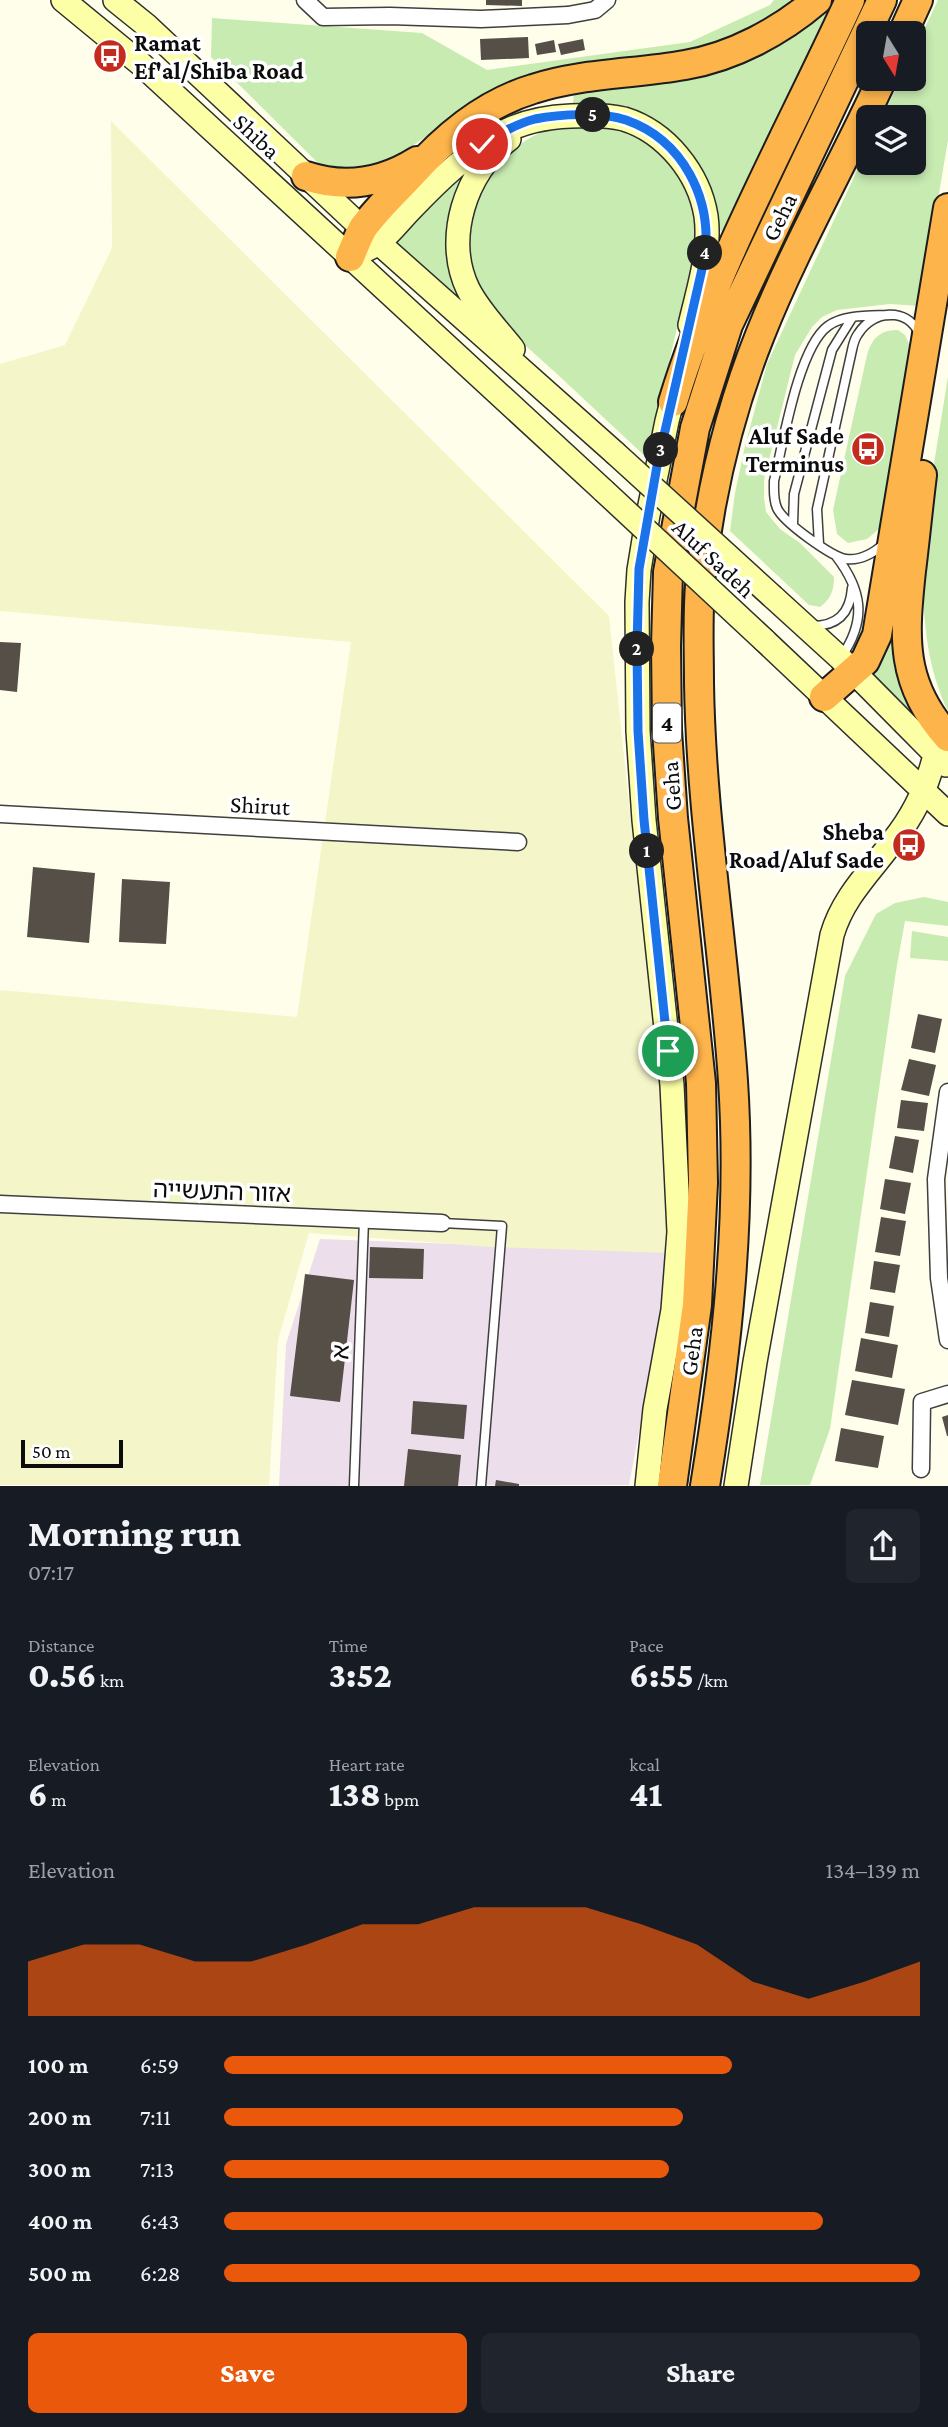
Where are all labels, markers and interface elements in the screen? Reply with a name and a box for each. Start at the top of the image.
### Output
north arrow [856,21,926,91]
map controls [856,21,926,175]
place label: Ramat Ef'al/Shiba Road [134,29,304,84]
bus stop icon: Ramat Ef'al/Shiba Road [91,37,129,75]
pin: 5 [576,97,610,132]
text: 5 [588,104,597,125]
button: layers [856,105,926,175]
street label: Shiba [228,108,286,164]
pin [452,114,512,174]
icon: check [463,125,501,163]
street label: Geha [756,189,802,245]
pin: 4 [688,236,722,270]
text: 4 [699,242,710,263]
place label: Aluf Sade Terminus [745,422,844,477]
bus stop icon: Aluf Sade Terminus [849,430,887,468]
pin: 3 [644,433,678,468]
text: 3 [656,439,665,460]
street label: Aluf Sadeh [667,513,761,603]
pin: 2 [620,632,654,666]
text: 2 [632,638,641,659]
road number: 4 [653,704,681,743]
street label: Geha [656,760,686,812]
street label: Shirut [230,790,292,820]
place label: Sheba Road/Aluf Sade [729,818,884,873]
bus stop icon: Sheba Road/Aluf Sade [890,826,928,864]
pin: 1 [630,834,664,868]
text: 1 [643,840,650,861]
pin [638,1021,698,1081]
icon: arrive [649,1032,687,1070]
street label: אזור התעשייה [153,1175,291,1207]
street label: Geha [674,1324,708,1378]
street label: א [326,1344,354,1360]
scale bar [21,1436,122,1468]
text: 50 m [32,1441,71,1462]
button: share [846,1509,920,1583]
text: Morning run [28,1512,241,1554]
text: 07:17 [28,1559,74,1585]
text: Distance [28,1635,94,1656]
text: Time [329,1635,368,1656]
text: Pace [629,1635,664,1656]
text: 0.56 [28,1656,96,1695]
text: 3:52 [329,1656,392,1695]
text: 6:55 [629,1656,694,1695]
text: km [96,1670,124,1691]
text: /km [694,1670,728,1691]
text: Elevation [28,1754,100,1775]
text: Heart rate [329,1754,405,1775]
text: kcal [629,1754,660,1775]
text: 6 [28,1775,48,1814]
text: 138 [329,1775,381,1814]
text: 41 [629,1775,662,1814]
text: m [48,1789,66,1810]
text: bpm [381,1789,419,1810]
text: Elevation [28,1857,115,1883]
text: 134–139 m [826,1857,920,1883]
text: 100 m [28,2052,88,2078]
text: 6:59 [140,2052,179,2078]
text: 200 m [28,2104,92,2130]
text: 7:11 [140,2104,171,2130]
text: 300 m [28,2156,91,2182]
text: 7:13 [140,2156,174,2182]
text: 400 m [28,2208,92,2234]
text: 6:43 [140,2208,179,2234]
text: 500 m [28,2260,91,2286]
text: 6:28 [140,2260,180,2286]
button: Save [28,2333,467,2413]
button: Share [481,2333,920,2413]

